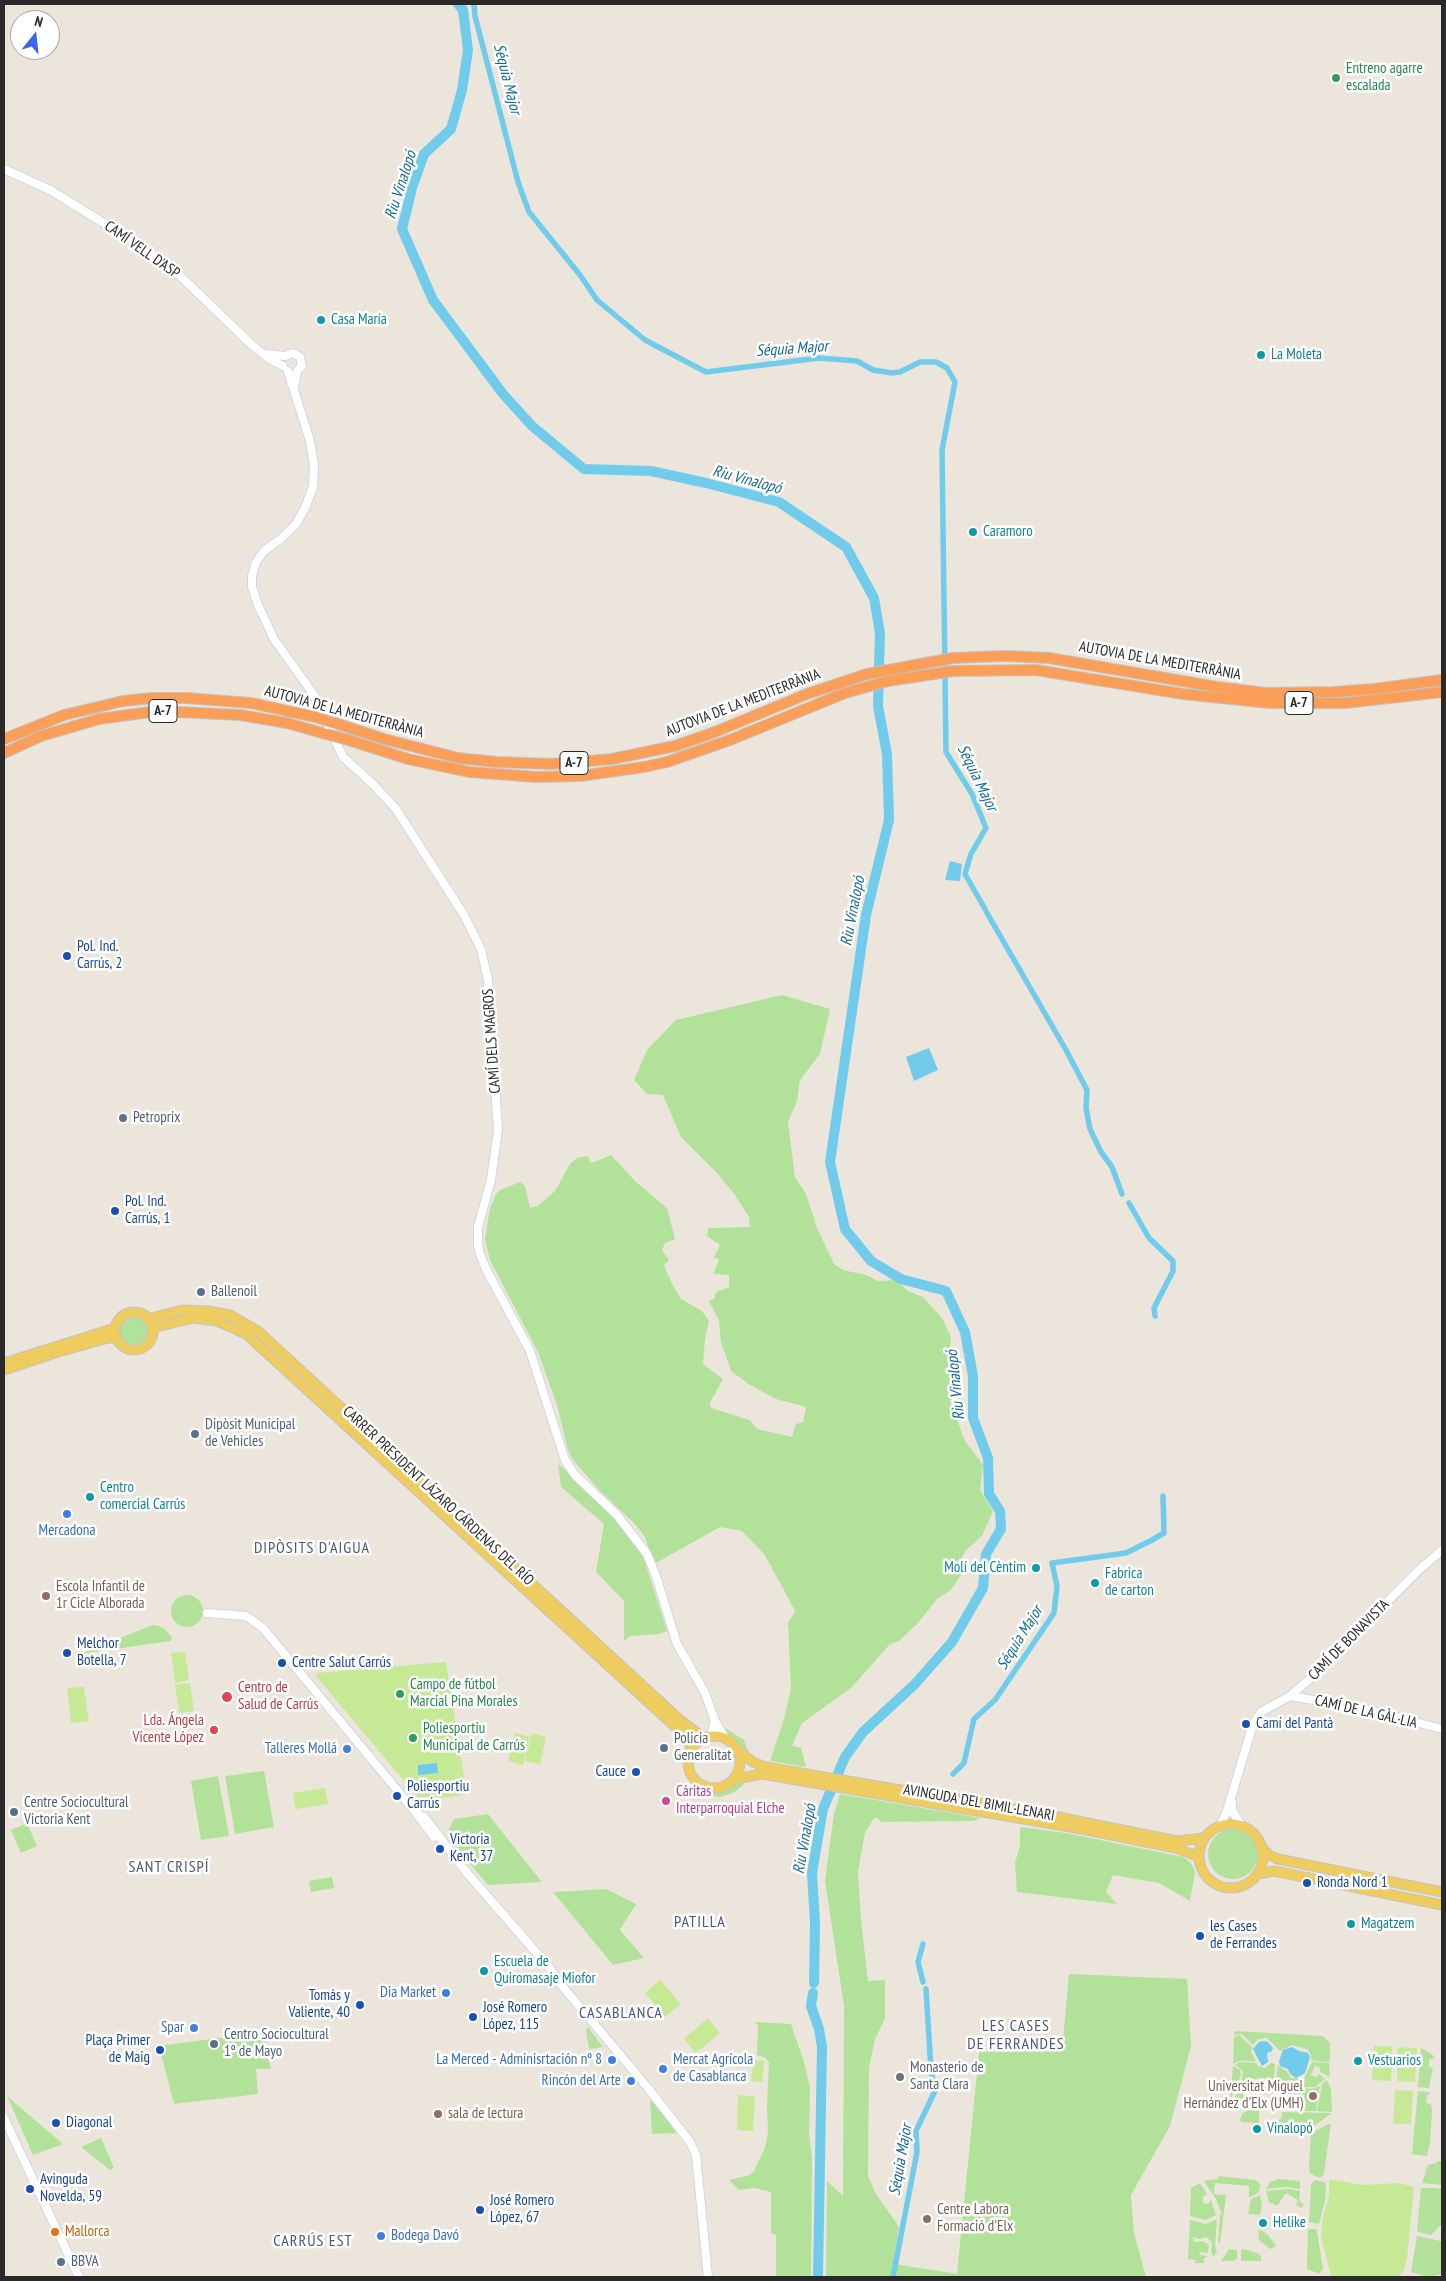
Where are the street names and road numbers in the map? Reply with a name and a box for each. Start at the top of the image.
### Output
street label: CAMÍ VELL D'ASP [101,217,183,283]
street label: AUTOVIA DE LA MEDITERRÀNIA [1078,638,1242,684]
street label: AUTOVIA DE LA MEDITERRÀNIA [663,665,823,741]
street label: AUTOVIA DE LA MEDITERRÀNIA [262,682,426,742]
road number: A-7 [1285,691,1313,714]
road number: A-7 [149,699,177,722]
road number: A-7 [560,751,588,774]
street label: CAMÍ DELS MAGROS [479,988,505,1094]
street label: CARRER PRESIDENT LÁZARO CÁRDENAS DEL RÍO [339,1403,537,1589]
street label: CAMÍ DE BONAVISTA [1305,1596,1393,1684]
street label: CAMÍ DE LA GÀL·LIA [1313,1691,1419,1733]
street label: AVINGUDA DEL BIMIL·LENARI [902,1781,1056,1825]

